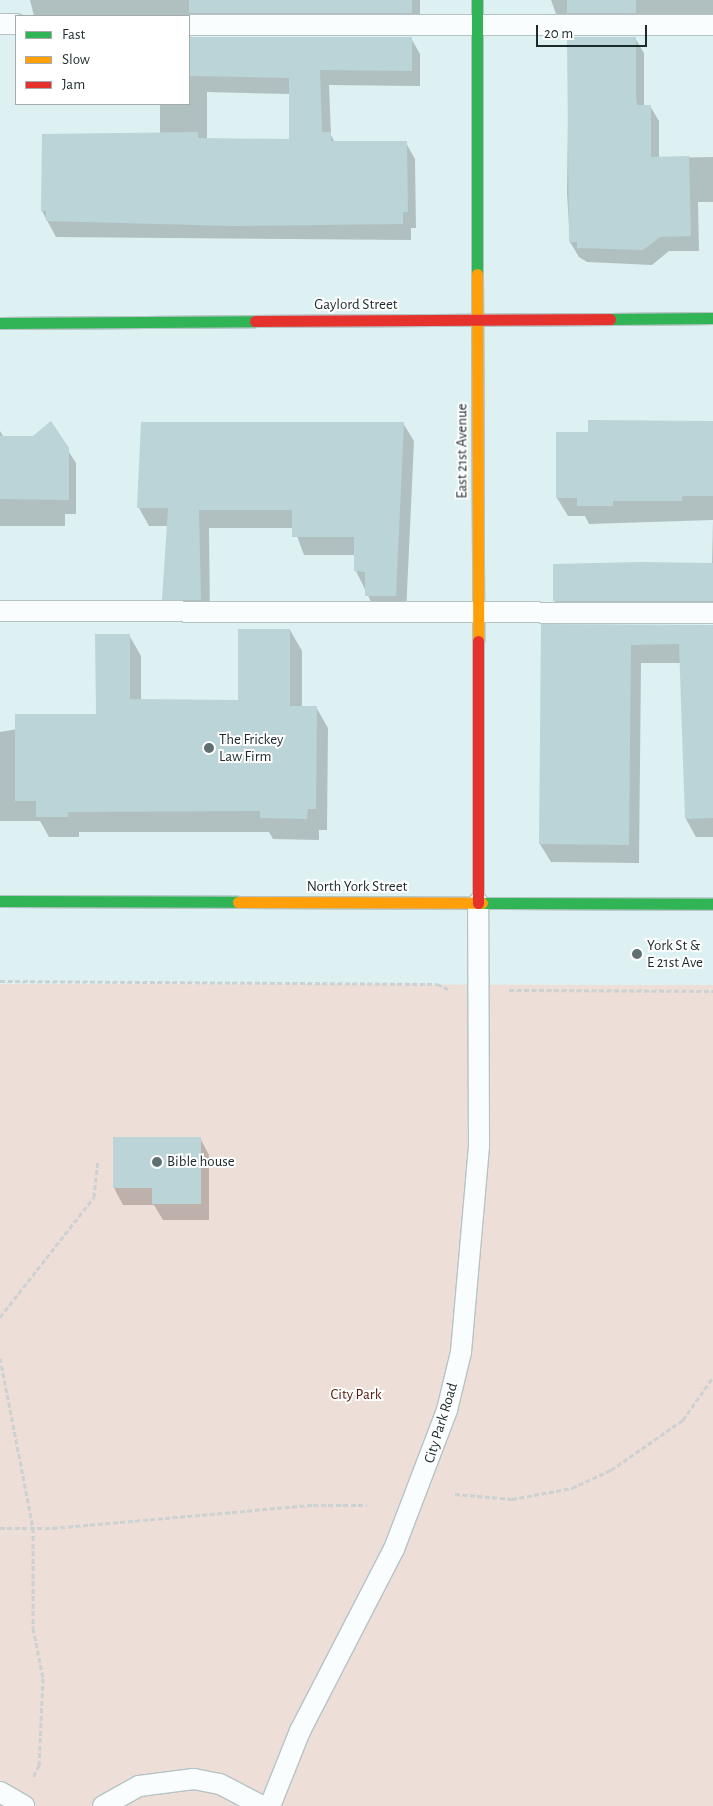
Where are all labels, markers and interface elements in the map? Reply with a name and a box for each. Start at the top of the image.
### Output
legend [15,15,190,105]
scale bar [538,15,649,47]
text: 20 m [544,26,573,41]
text: Fast [62,27,85,42]
text: Slow [62,52,90,67]
text: Jam [62,77,85,92]
street label: Gaylord Street [314,296,398,314]
street label: East 21st Avenue [453,403,471,499]
place label: The Frickey Law Firm [219,730,284,765]
marker: The Frickey Law Firm [203,742,215,754]
street label: North York Street [307,878,407,896]
place label: York St & E 21st Ave [647,936,703,971]
marker: York St & E 21st Ave [631,948,643,960]
place label: Bible house [167,1153,235,1171]
marker: Bible house [151,1156,163,1168]
street label: City Park Road [420,1381,462,1465]
park label: City Park [331,1386,381,1404]

